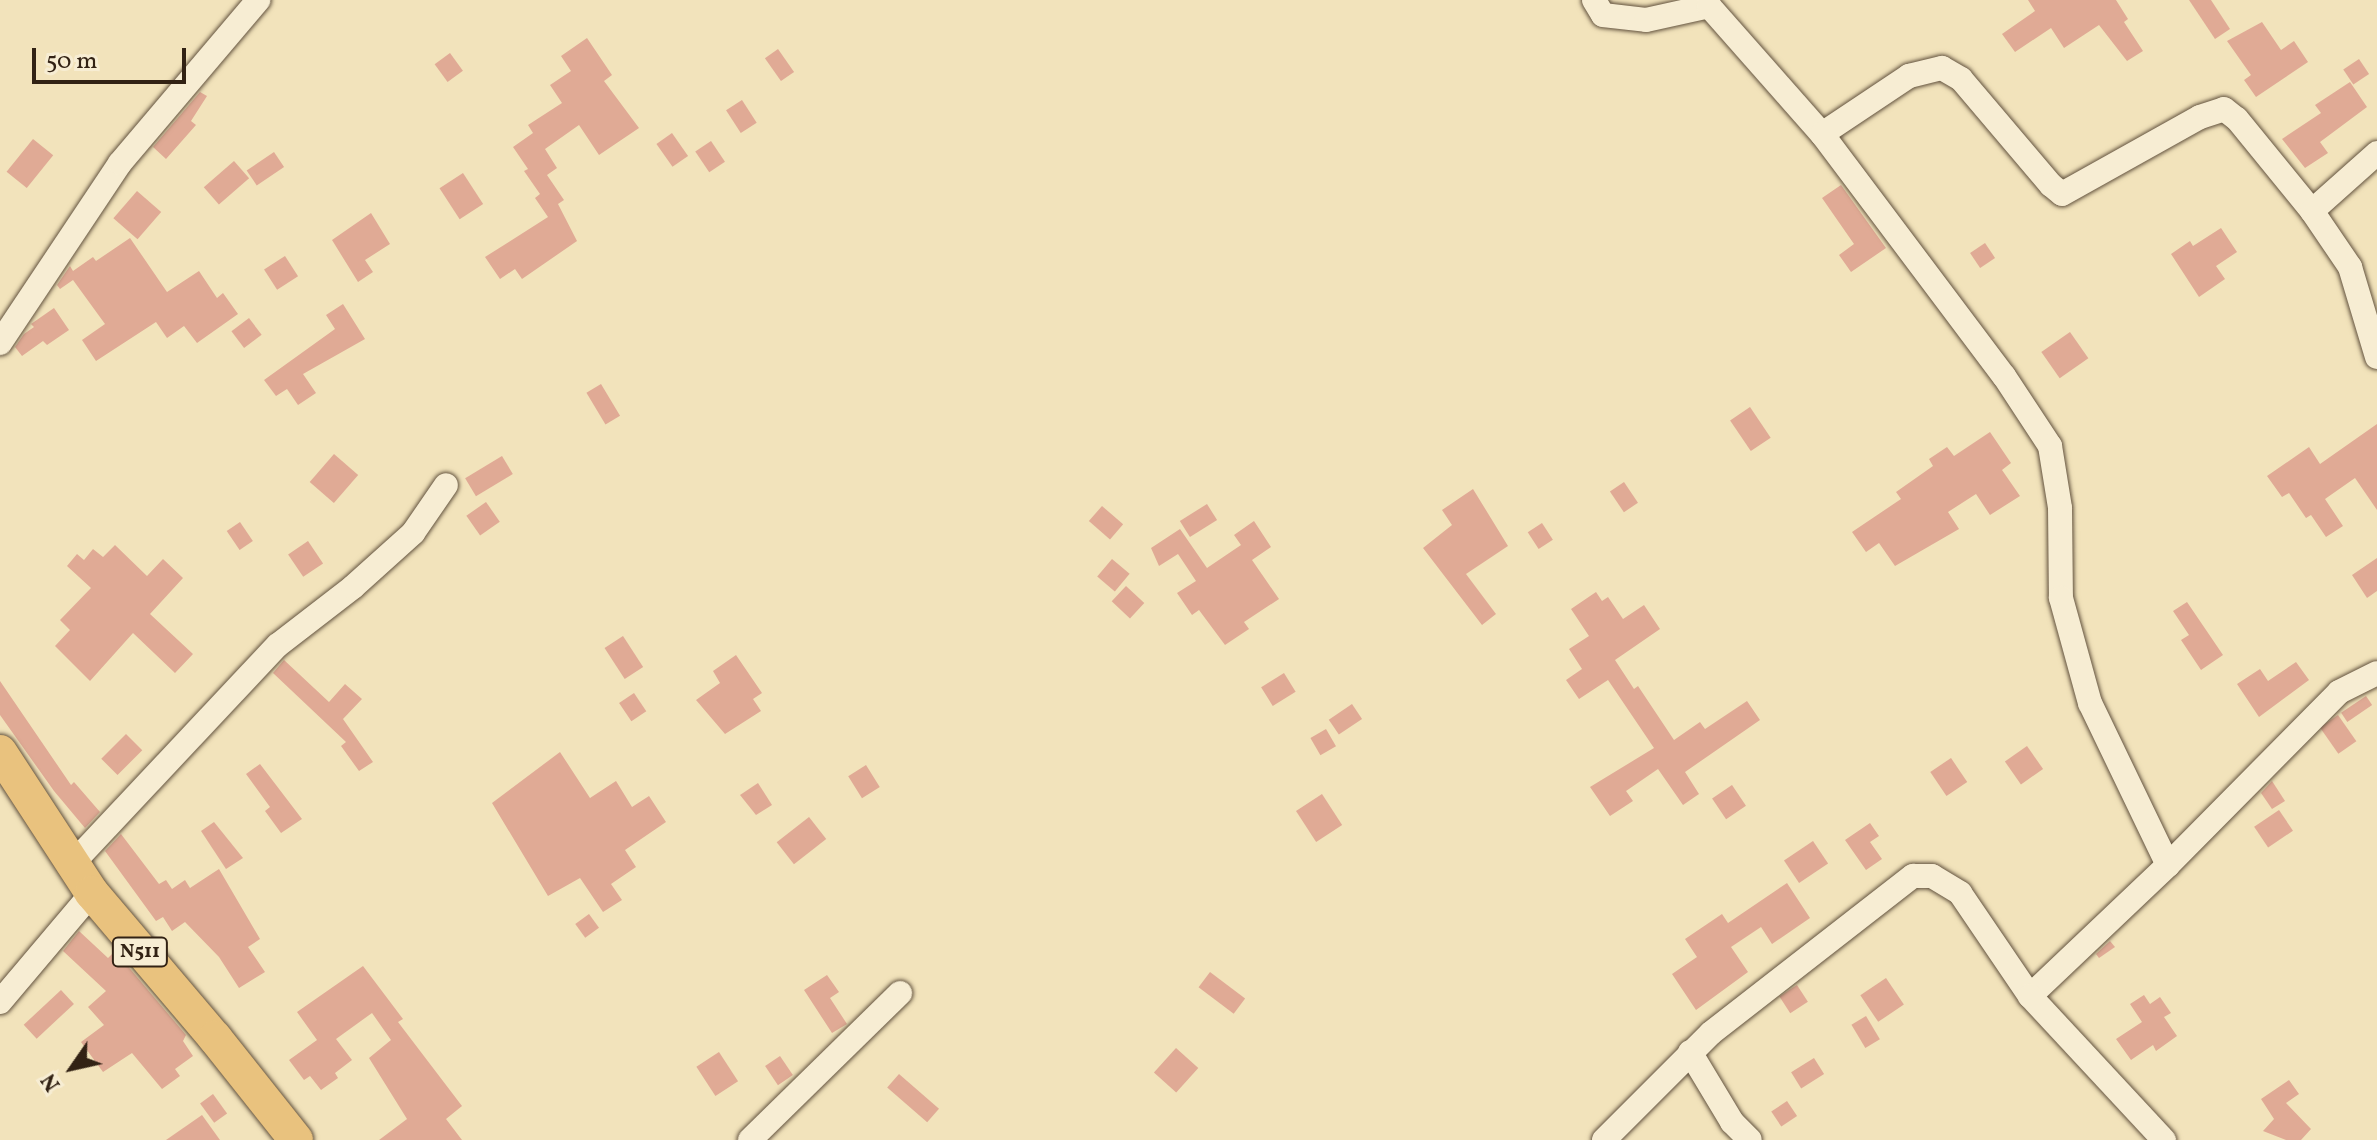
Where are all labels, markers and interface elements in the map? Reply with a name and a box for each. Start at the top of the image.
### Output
scale bar [36,32,190,82]
text: 50 m [46,45,98,79]
road number: N511 [110,936,170,968]
north arrow [32,1028,112,1108]
text: N [34,1066,69,1097]

